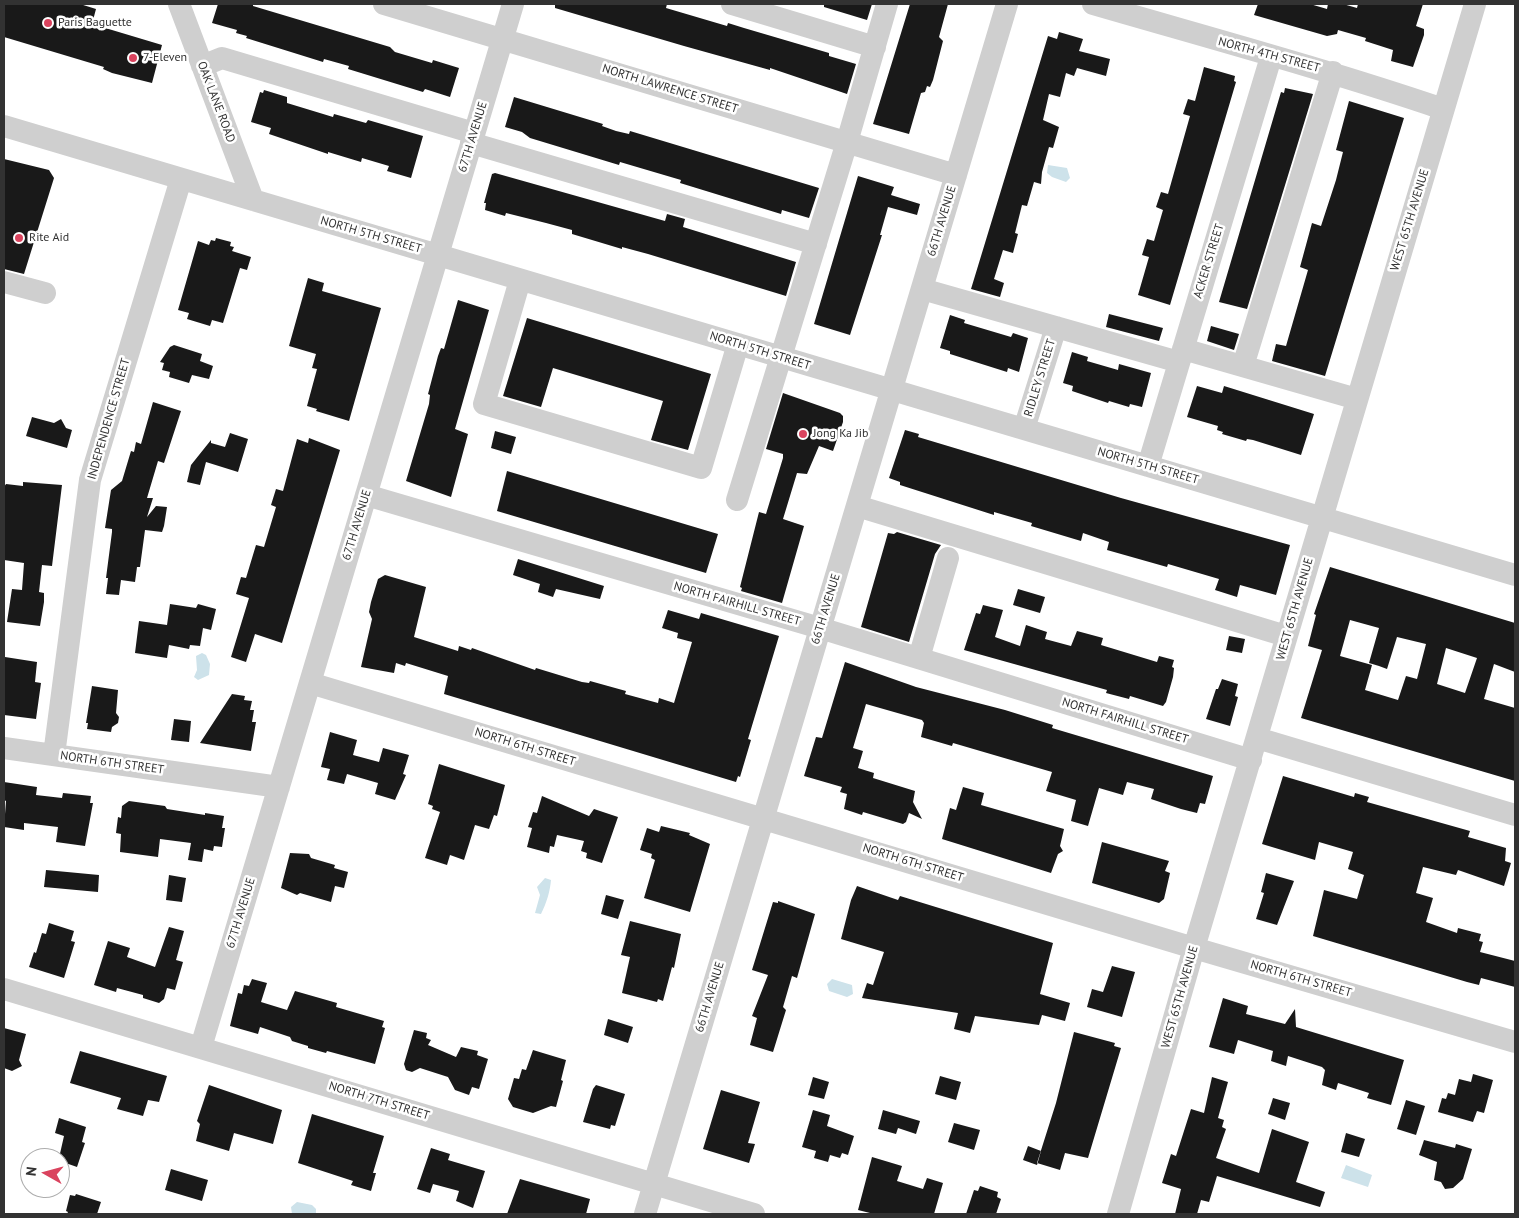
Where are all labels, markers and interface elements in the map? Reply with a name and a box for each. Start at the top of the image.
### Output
place label: Paris Baguette [58,16,132,30]
marker: Paris Baguette [42,17,54,29]
street label: NORTH 4TH STREET [1217,34,1321,76]
place label: 7-Eleven [143,51,187,65]
marker: 7-Eleven [127,52,139,64]
street label: OAK LANE ROAD [194,59,238,145]
street label: NORTH LAWRENCE STREET [600,61,740,117]
street label: 67TH AVENUE [455,100,491,174]
street label: WEST 65TH AVENUE [1388,167,1432,273]
street label: 66TH AVENUE [924,184,960,258]
street label: NORTH 5TH STREET [319,214,423,256]
street label: ACKER STREET [1191,222,1227,300]
place label: Rite Aid [29,231,69,245]
marker: Rite Aid [13,232,25,244]
street label: NORTH 5TH STREET [708,329,812,373]
street label: RIDLEY STREET [1021,337,1059,419]
street label: INDEPENDENCE STREET [85,357,133,481]
place label: Jong Ka Jib [813,427,868,441]
marker: Jong Ka Jib [797,428,809,440]
street label: NORTH 5TH STREET [1096,445,1200,487]
street label: 67TH AVENUE [339,488,375,562]
street label: WEST 65TH AVENUE [1274,556,1316,662]
street label: 66TH AVENUE [808,572,844,646]
street label: NORTH FAIRHILL STREET [672,579,802,629]
street label: NORTH FAIRHILL STREET [1060,695,1190,747]
street label: NORTH 6TH STREET [473,725,577,769]
street label: NORTH 6TH STREET [59,749,165,777]
street label: NORTH 6TH STREET [861,841,965,885]
street label: 67TH AVENUE [223,876,259,950]
street label: WEST 65TH AVENUE [1159,944,1201,1050]
street label: NORTH 6TH STREET [1249,958,1353,1000]
street label: 66TH AVENUE [692,960,728,1034]
street label: NORTH 7TH STREET [327,1079,431,1123]
north arrow [20,1148,70,1198]
text: N [22,1166,41,1177]

